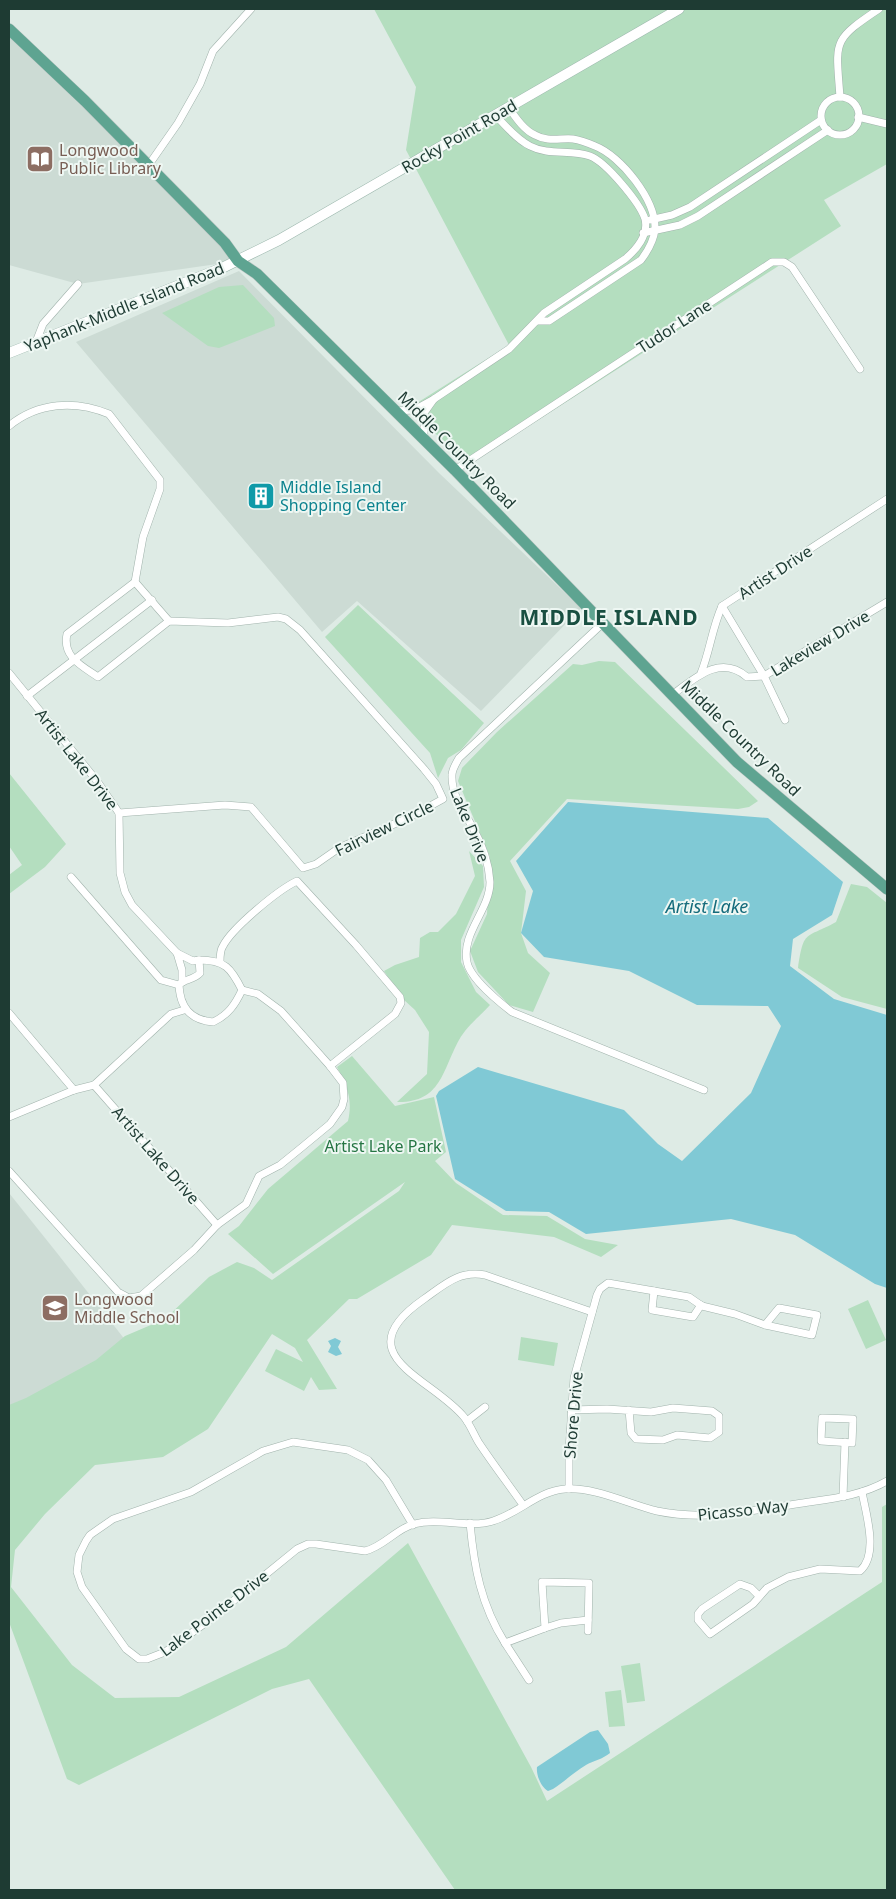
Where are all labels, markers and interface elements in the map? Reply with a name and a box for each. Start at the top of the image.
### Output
street label: Rocky Point Road [397,94,521,178]
place label: Longwood Public Library [59,139,162,179]
library icon: Longwood Public Library [25,144,55,174]
street label: Yaphank-Middle Island Road [21,257,227,357]
street label: Tudor Lane [633,294,715,358]
street label: Middle Country Road [393,386,521,514]
place label: Middle Island Shopping Center [280,476,407,516]
building icon: Middle Island Shopping Center [246,481,276,511]
street label: Artist Drive [734,540,816,604]
district label: MIDDLE ISLAND [519,603,699,631]
street label: Lakeview Drive [766,605,874,681]
street label: Middle Country Road [676,675,806,801]
street label: Artist Lake Drive [30,704,124,814]
street label: Lake Drive [445,784,495,866]
street label: Fairview Circle [331,795,437,861]
water label: Artist Lake [664,894,748,918]
street label: Artist Lake Drive [107,1101,205,1209]
park label: Artist Lake Park [324,1135,442,1157]
place label: Longwood Middle School [74,1288,179,1328]
school or university icon: Longwood Middle School [40,1293,70,1323]
street label: Shore Drive [558,1371,588,1459]
street label: Picasso Way [696,1494,790,1526]
street label: Lake Pointe Drive [155,1565,273,1661]

